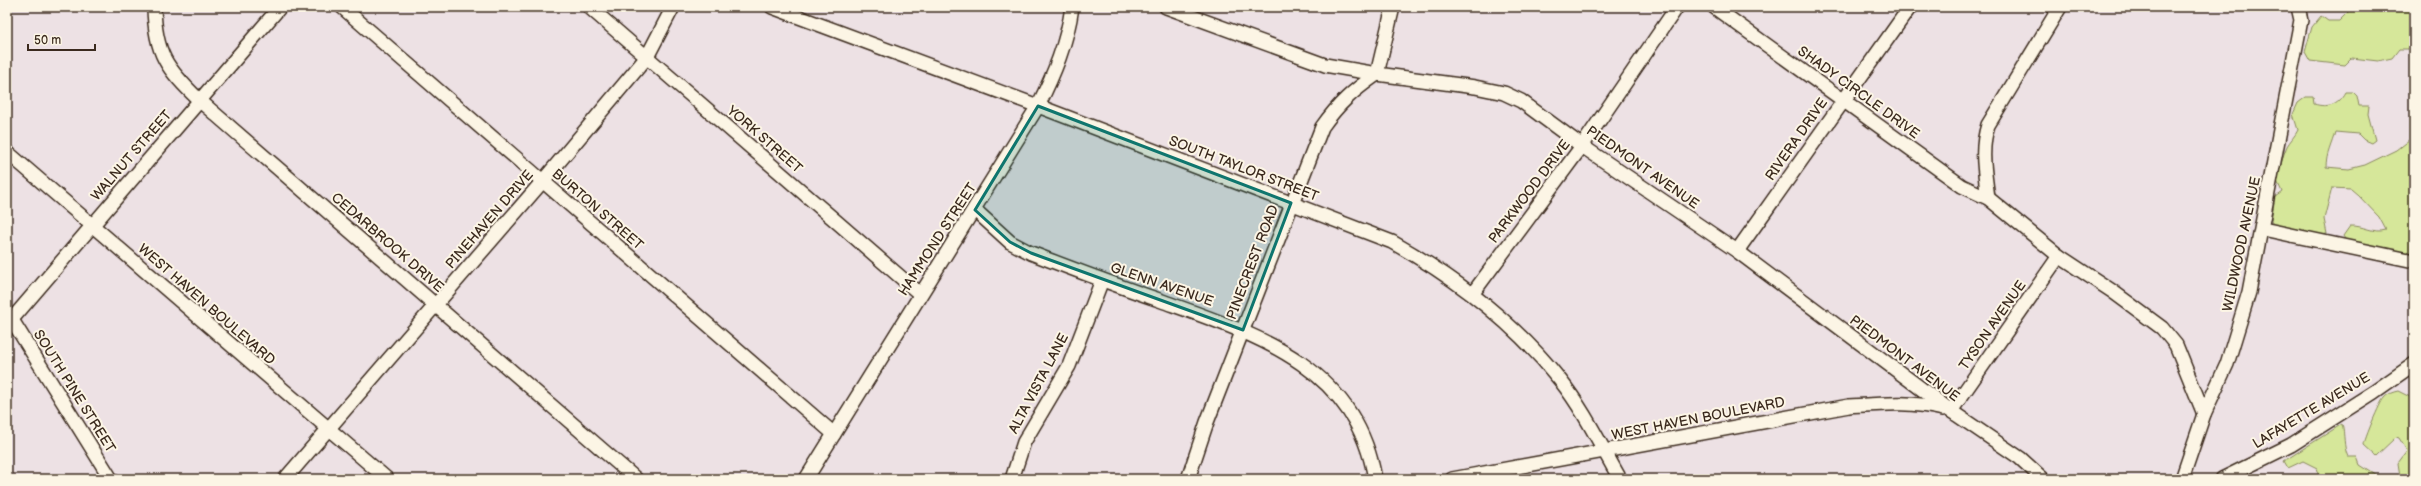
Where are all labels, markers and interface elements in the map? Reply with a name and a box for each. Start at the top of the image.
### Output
scale bar [28,26,95,52]
text: 50 m [34,33,61,48]
street label: SHADY CIRCLE DRIVE [1794,42,1923,142]
street label: RIVERA DRIVE [1762,95,1831,184]
street label: YORK STREET [723,101,806,177]
street label: WALNUT STREET [87,106,176,204]
street label: PIEDMONT AVENUE [1583,122,1702,213]
street label: SOUTH TAYLOR STREET [1167,132,1322,205]
street label: PARKWOOD DRIVE [1485,136,1574,246]
street label: BURTON STREET [549,165,647,254]
street label: PINEHAVEN DRIVE [442,167,537,272]
street label: WILDWOOD AVENUE [2219,175,2264,313]
street label: HAMMOND STREET [895,179,981,299]
street label: CEDARBROOK DRIVE [328,189,447,296]
street label: PINECREST ROAD [1223,203,1282,322]
street label: WEST HAVEN BOULEVARD [135,240,279,369]
street label: GLENN AVENUE [1108,259,1216,310]
street label: TYSON AVENUE [1955,277,2030,373]
street label: PIEDMONT AVENUE [1846,312,1963,405]
street label: SOUTH PINE STREET [30,327,120,456]
street label: ALTA VISTA LANE [1005,330,1072,436]
street label: LAFAYETTE AVENUE [2249,369,2373,452]
street label: WEST HAVEN BOULEVARD [1610,393,1786,444]

